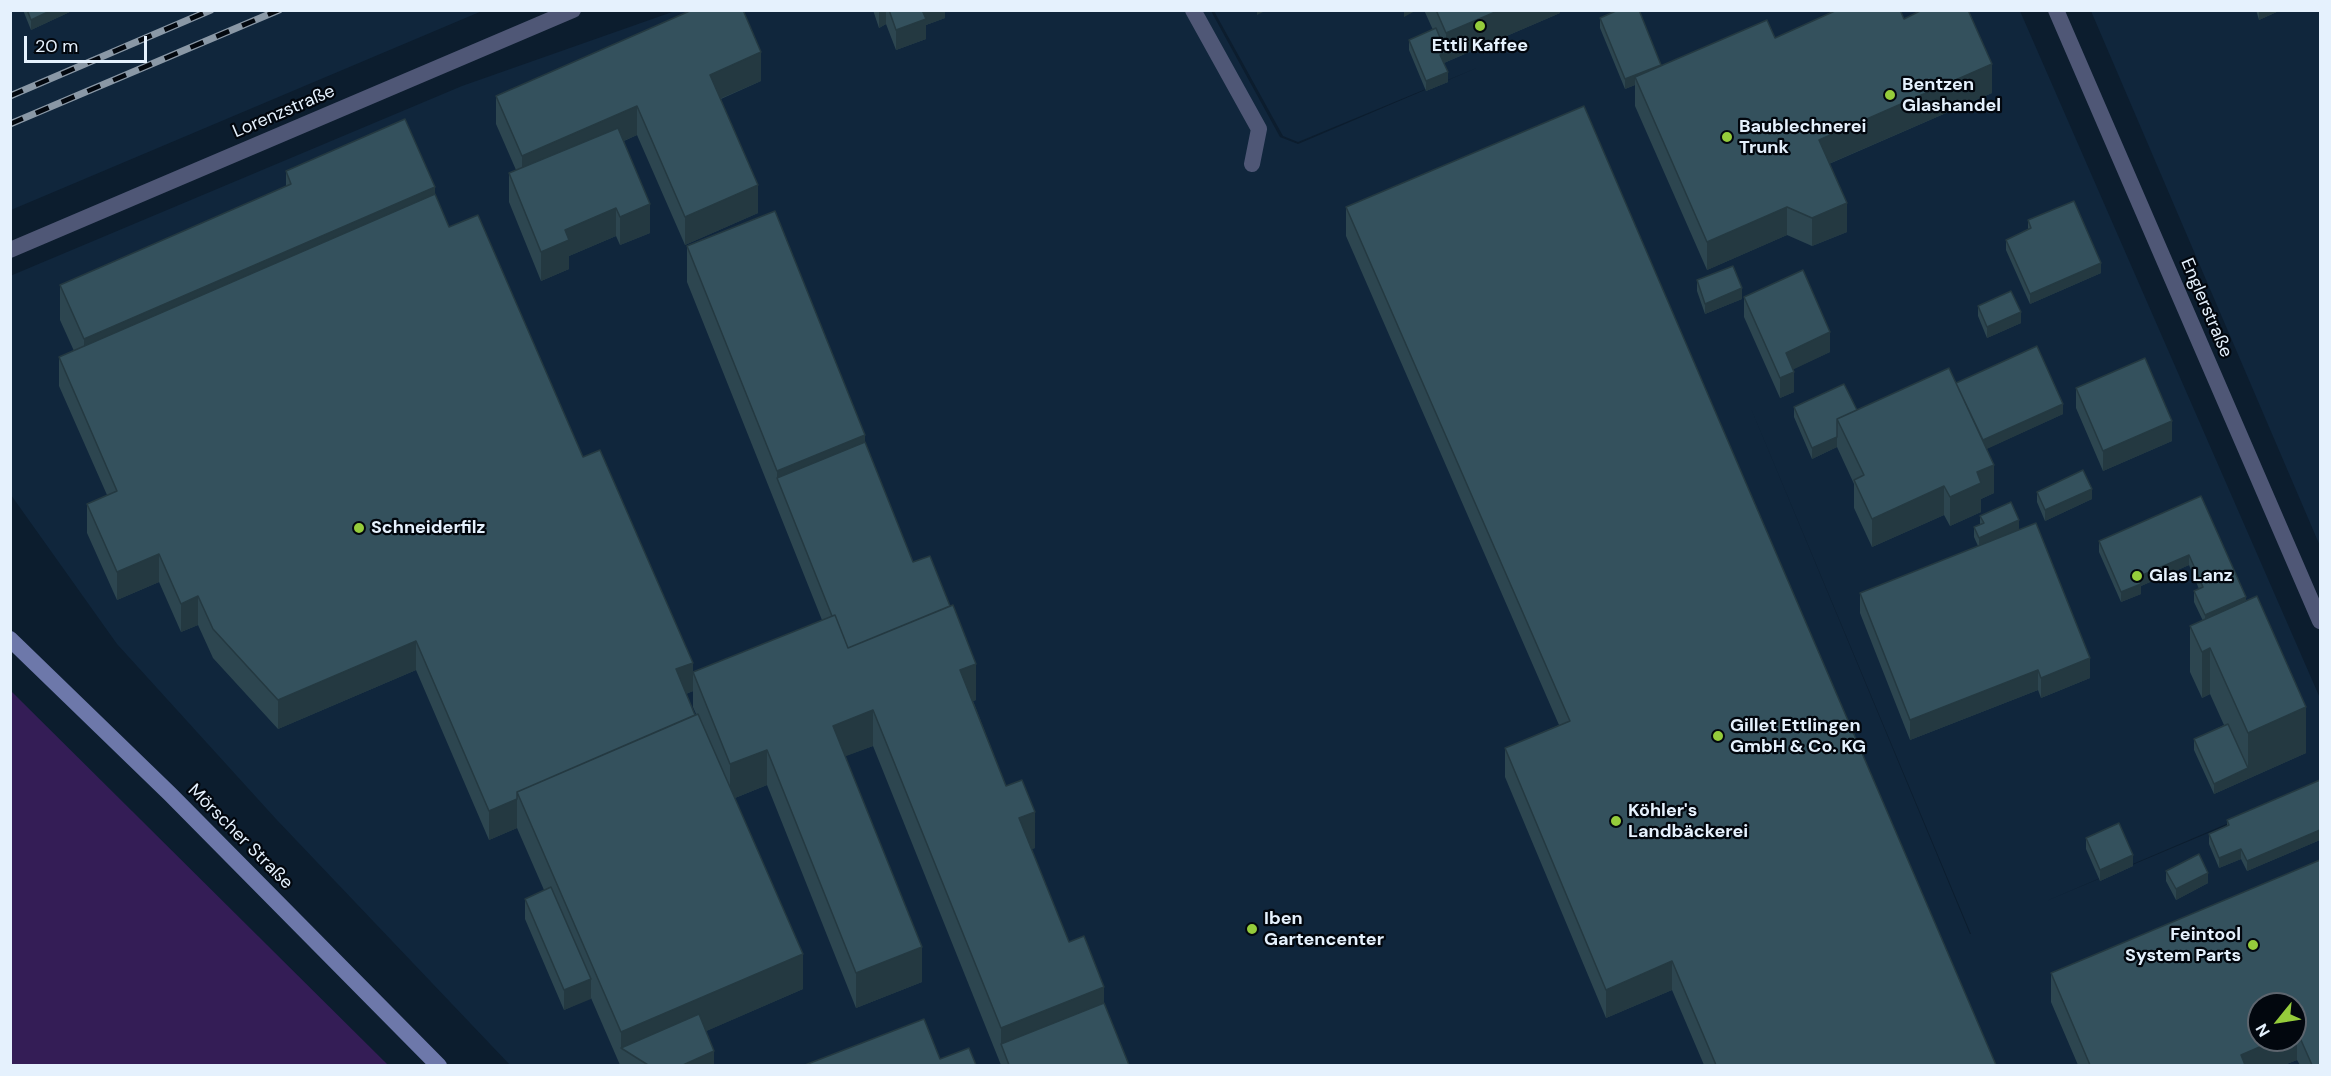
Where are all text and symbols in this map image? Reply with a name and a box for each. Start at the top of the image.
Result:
marker: Ettli Kaffee [1473,19,1487,33]
scale bar [27,24,150,62]
text: 20 m [35,34,78,58]
place label: Ettli Kaffee [1432,35,1528,57]
place label: Bentzen Glashandel [1902,74,2001,116]
street label: Lorenzstraße [230,81,338,143]
marker: Bentzen Glashandel [1883,88,1897,102]
place label: Baublechnerei Trunk [1739,116,1867,158]
marker: Baublechnerei Trunk [1720,130,1734,144]
street label: Englerstraße [2175,255,2237,361]
place label: Schneiderfilz [371,517,485,539]
marker: Schneiderfilz [352,521,366,535]
place label: Glas Lanz [2149,565,2233,587]
marker: Glas Lanz [2130,569,2144,583]
place label: Gillet Ettlingen GmbH & Co. KG [1730,715,1866,758]
marker: Gillet Ettlingen GmbH & Co. KG [1711,729,1725,743]
street label: Mörscher Straße [183,780,297,894]
place label: Köhler's Landbäckerei [1628,800,1748,842]
marker: Köhler's Landbäckerei [1609,814,1623,828]
place label: Iben Gartencenter [1264,908,1384,950]
marker: Iben Gartencenter [1245,922,1259,936]
place label: Feintool System Parts [2125,924,2241,966]
marker: Feintool System Parts [2246,938,2260,952]
north arrow [2247,992,2307,1052]
text: N [2251,1020,2275,1041]

